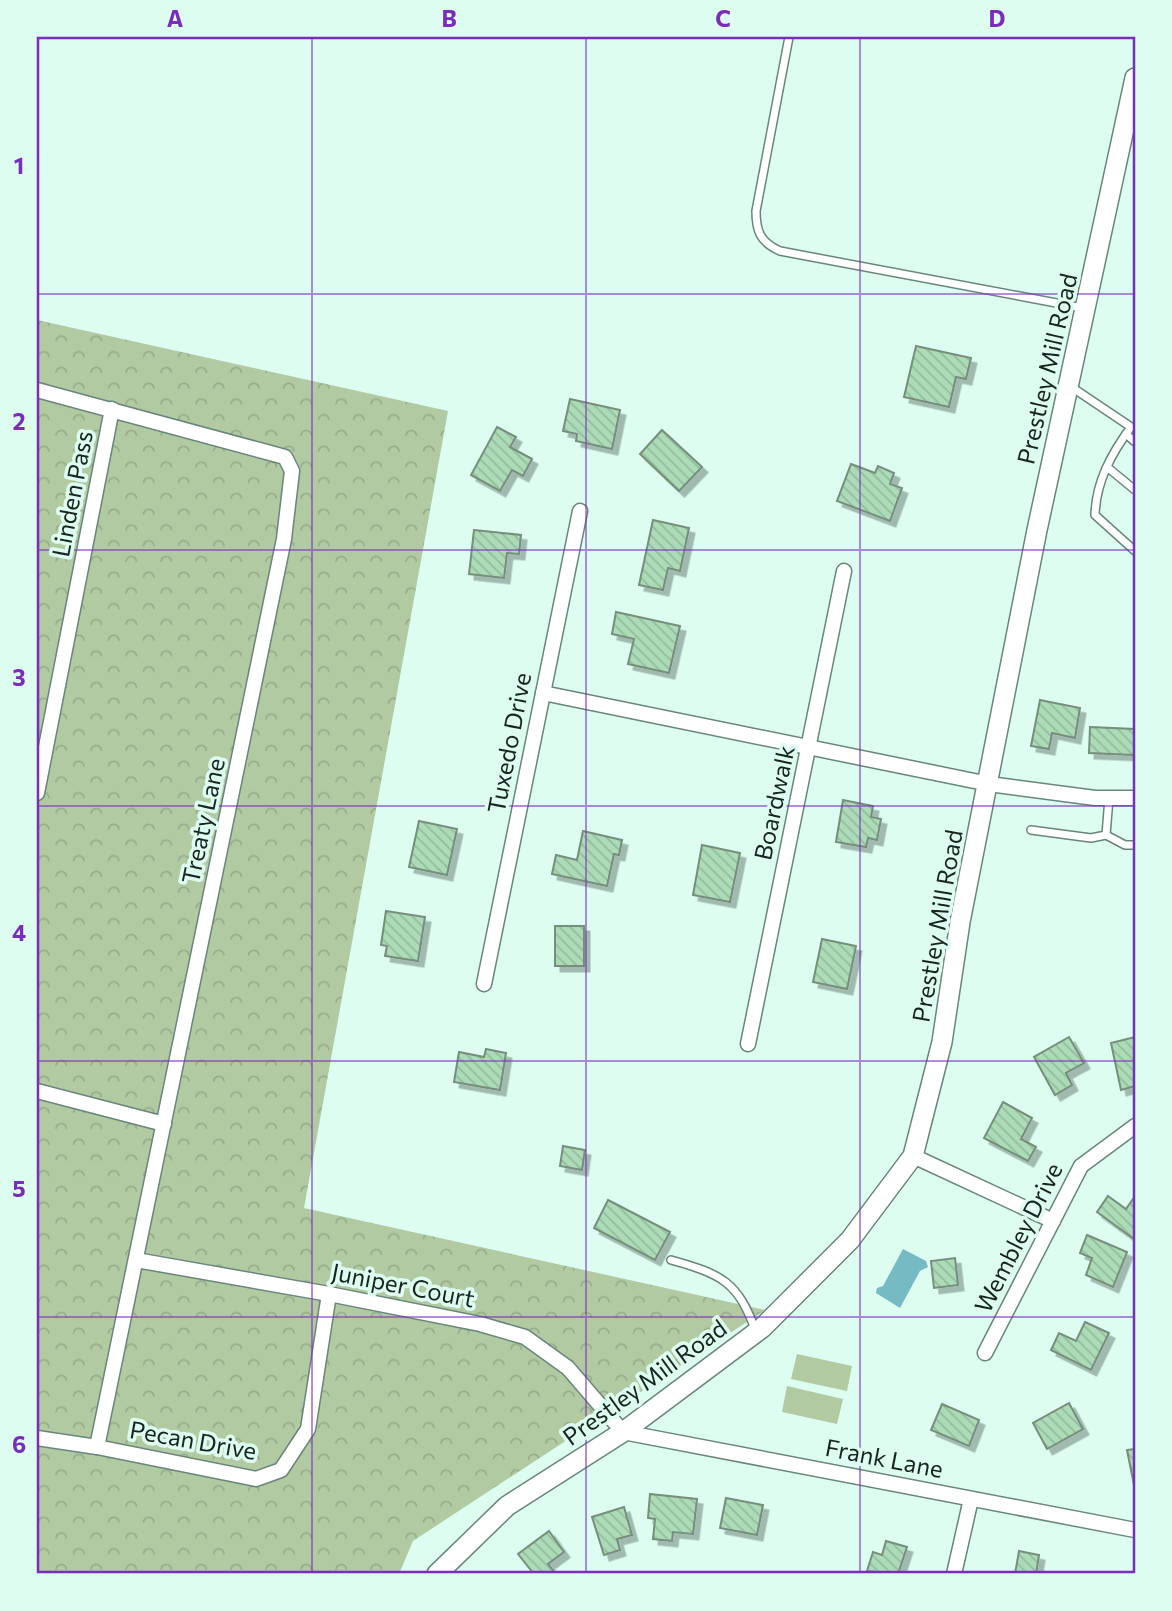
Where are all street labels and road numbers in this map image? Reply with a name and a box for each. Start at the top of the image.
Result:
street label: Prestley Mill Road [1010,270,1083,467]
street label: Linden Pass [45,428,98,559]
street label: Tuxedo Drive [481,670,536,815]
street label: Boardwalk [747,743,800,862]
street label: Treaty Lane [175,755,230,886]
street label: Prestley Mill Road [905,827,968,1024]
street label: Wembley Drive [968,1158,1068,1317]
street label: Juniper Court [329,1256,477,1313]
street label: Prestley Mill Road [557,1313,732,1451]
street label: Pecan Drive [128,1414,259,1465]
street label: Frank Lane [823,1432,946,1483]

